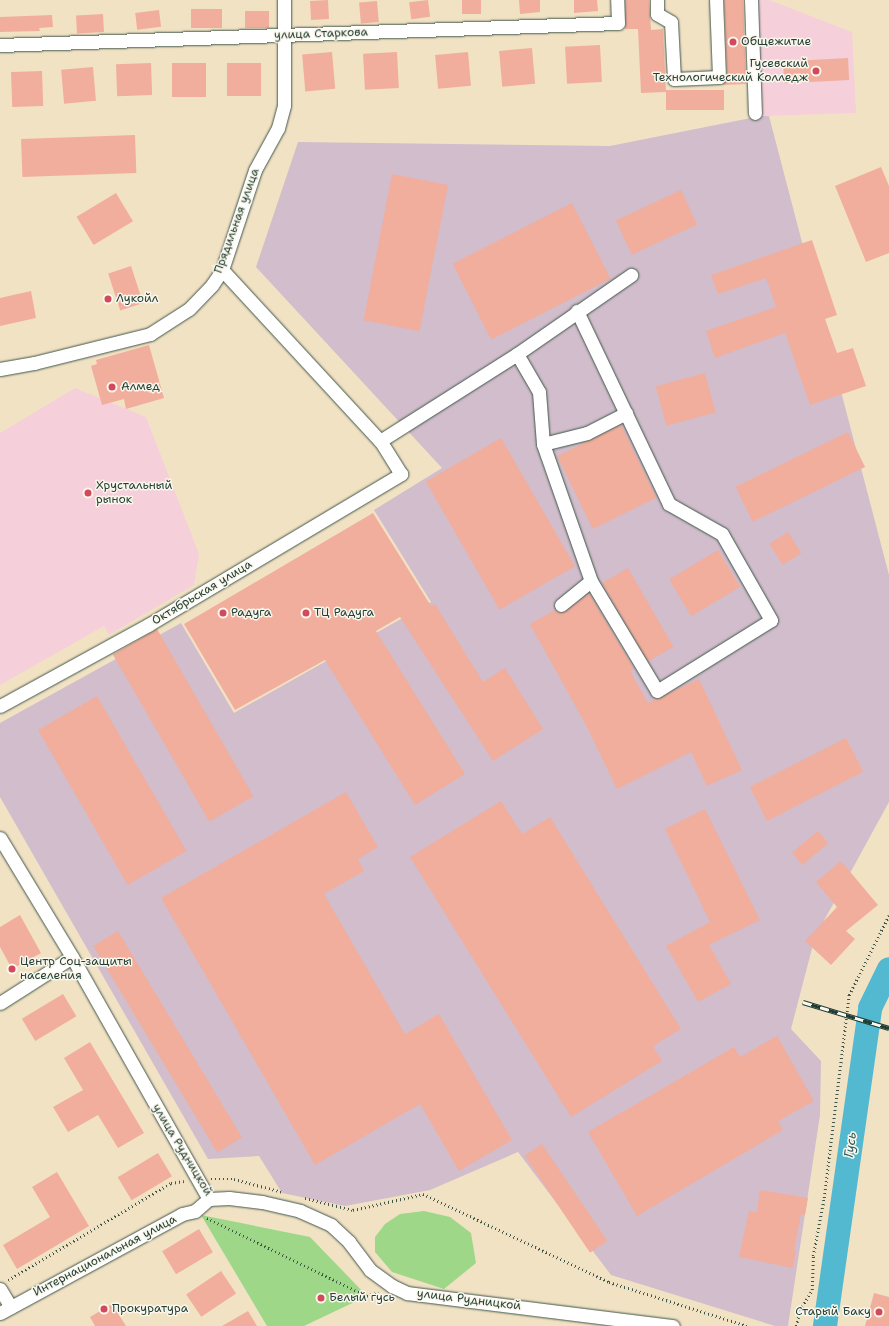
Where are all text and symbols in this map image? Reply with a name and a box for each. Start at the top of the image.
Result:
street label: улица Старкова [274,25,368,43]
place label: Общежитие [741,35,811,49]
marker: Общежитие [728,37,738,47]
place label: Гусевский Технологический Колледж [653,57,808,85]
marker: Гусевский Технологический Колледж [811,66,821,76]
street label: Прядильная улица [211,167,263,275]
place label: Лукойл [116,292,159,306]
marker: Лукойл [103,294,113,304]
place label: Алмед [121,380,160,394]
marker: Алмед [106,381,118,393]
place label: Хрустальный рынок [96,479,172,507]
marker: Хрустальный рынок [83,488,93,498]
street label: Октябрьская улица [149,557,255,629]
place label: Радуга [231,606,271,620]
place label: ТЦ Радуга [314,606,374,620]
marker: Радуга [218,608,228,618]
marker: ТЦ Радуга [301,608,311,618]
place label: Центр Соц-защиты населения [20,955,132,983]
marker: Центр Соц-защиты населения [7,964,17,974]
street label: улица Рудницкой [149,1101,215,1199]
water label: Гусь [841,1131,861,1159]
street label: Интернациональная улица [31,1212,179,1300]
street label: улица Рудницкой [416,1286,522,1314]
place label: Белый гусь [329,1291,395,1305]
marker: Белый гусь [316,1293,326,1303]
place label: Прокуратура [112,1302,188,1316]
marker: Прокуратура [99,1304,109,1314]
place label: Старый Баку [795,1305,871,1319]
marker: Старый Баку [874,1307,884,1317]

